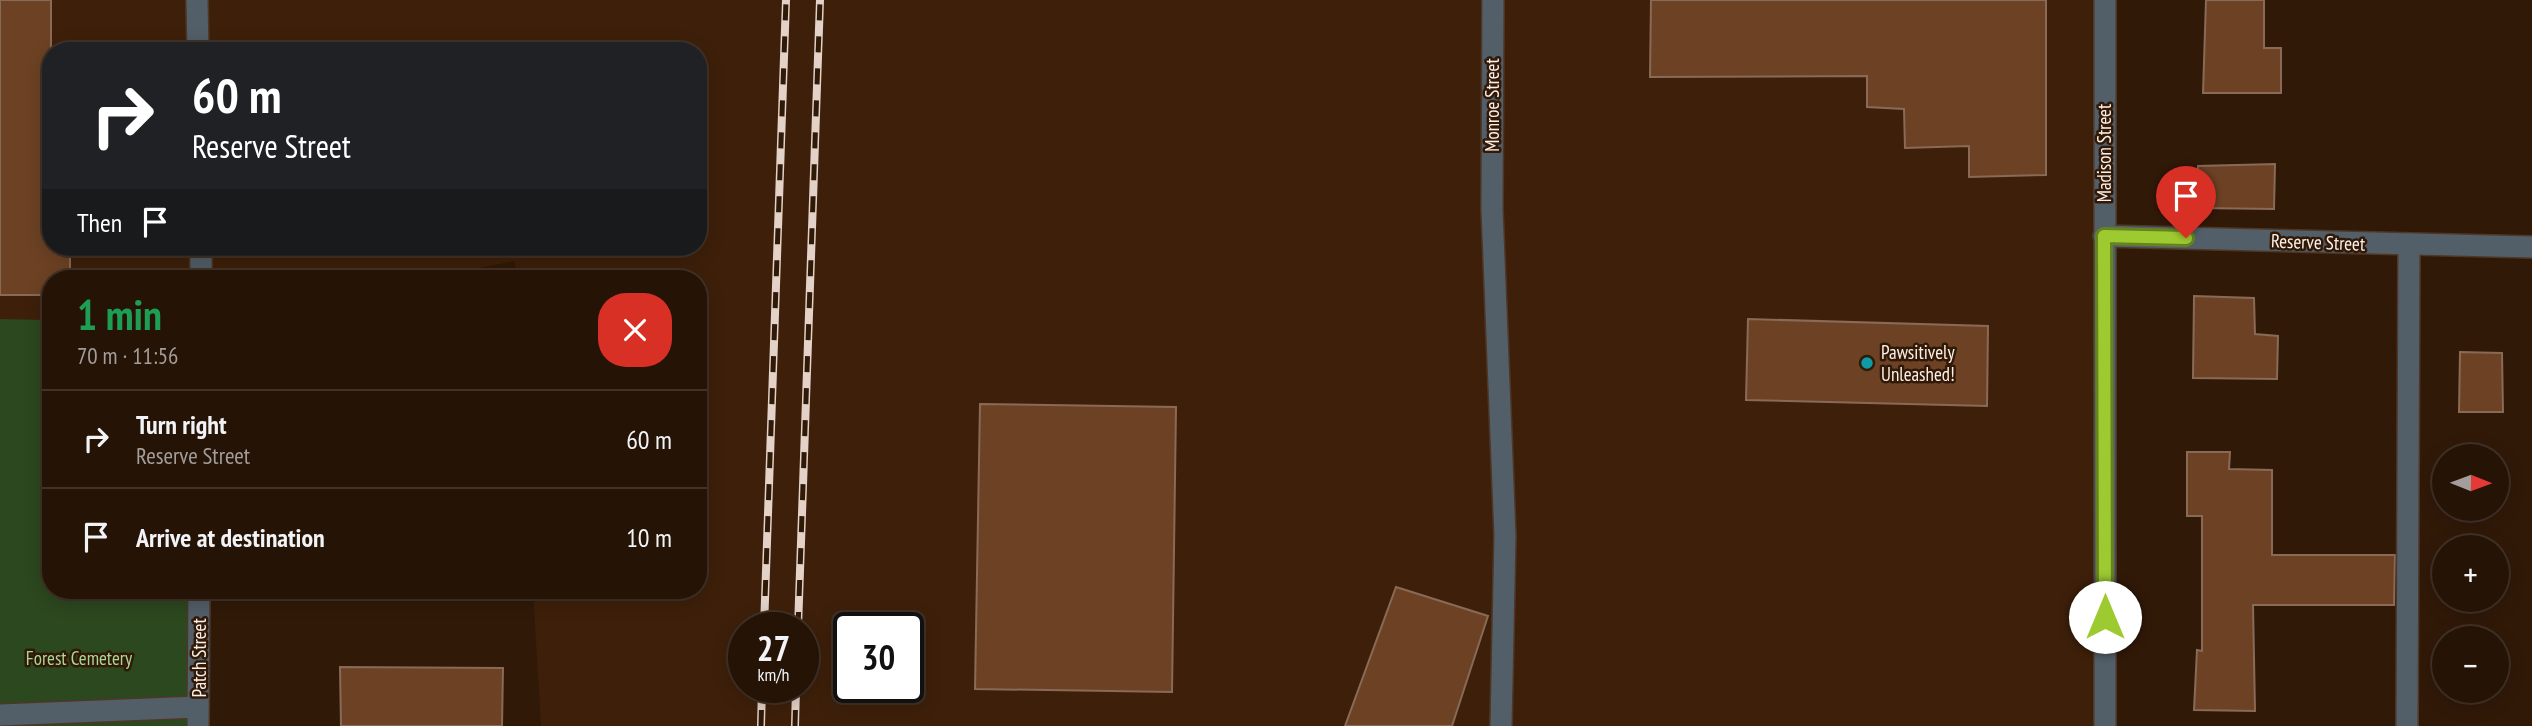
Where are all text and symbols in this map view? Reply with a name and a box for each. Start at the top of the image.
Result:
street label: Monroe Street [1480,58,1504,152]
text: 60 m [192,63,281,127]
icon: right [77,70,168,161]
street label: Madison Street [2092,103,2116,202]
text: Reserve Street [192,125,351,167]
pin [2156,166,2216,238]
icon: arrive [2167,177,2205,215]
icon: arrive [136,203,174,241]
text: Then [77,206,122,239]
street label: Reserve Street [2270,228,2366,256]
text: 1 min [77,287,162,342]
button: close [598,293,672,367]
place label: Pawsitively Unleashed! [1881,340,1955,386]
text: 70 m · 11:56 [77,341,178,370]
marker: Pawsitively Unleashed! [1859,355,1875,371]
text: Turn right [136,408,227,441]
icon: right [77,420,115,458]
text: 60 m [626,423,672,456]
text: Reserve Street [136,441,250,470]
north arrow [2432,444,2510,522]
map controls [2432,444,2509,703]
icon: arrive [77,518,115,556]
text: Arrive at destination [136,521,325,554]
text: 10 m [626,521,672,554]
button: + [2432,535,2509,612]
position arrow [2068,580,2142,654]
speed limit sign: 30 [833,612,924,703]
street label: Patch Street [187,618,211,698]
text: 27 [757,625,790,671]
button: − [2432,626,2509,703]
park label: Forest Cemetery [26,646,133,670]
text: km/h [758,663,789,686]

